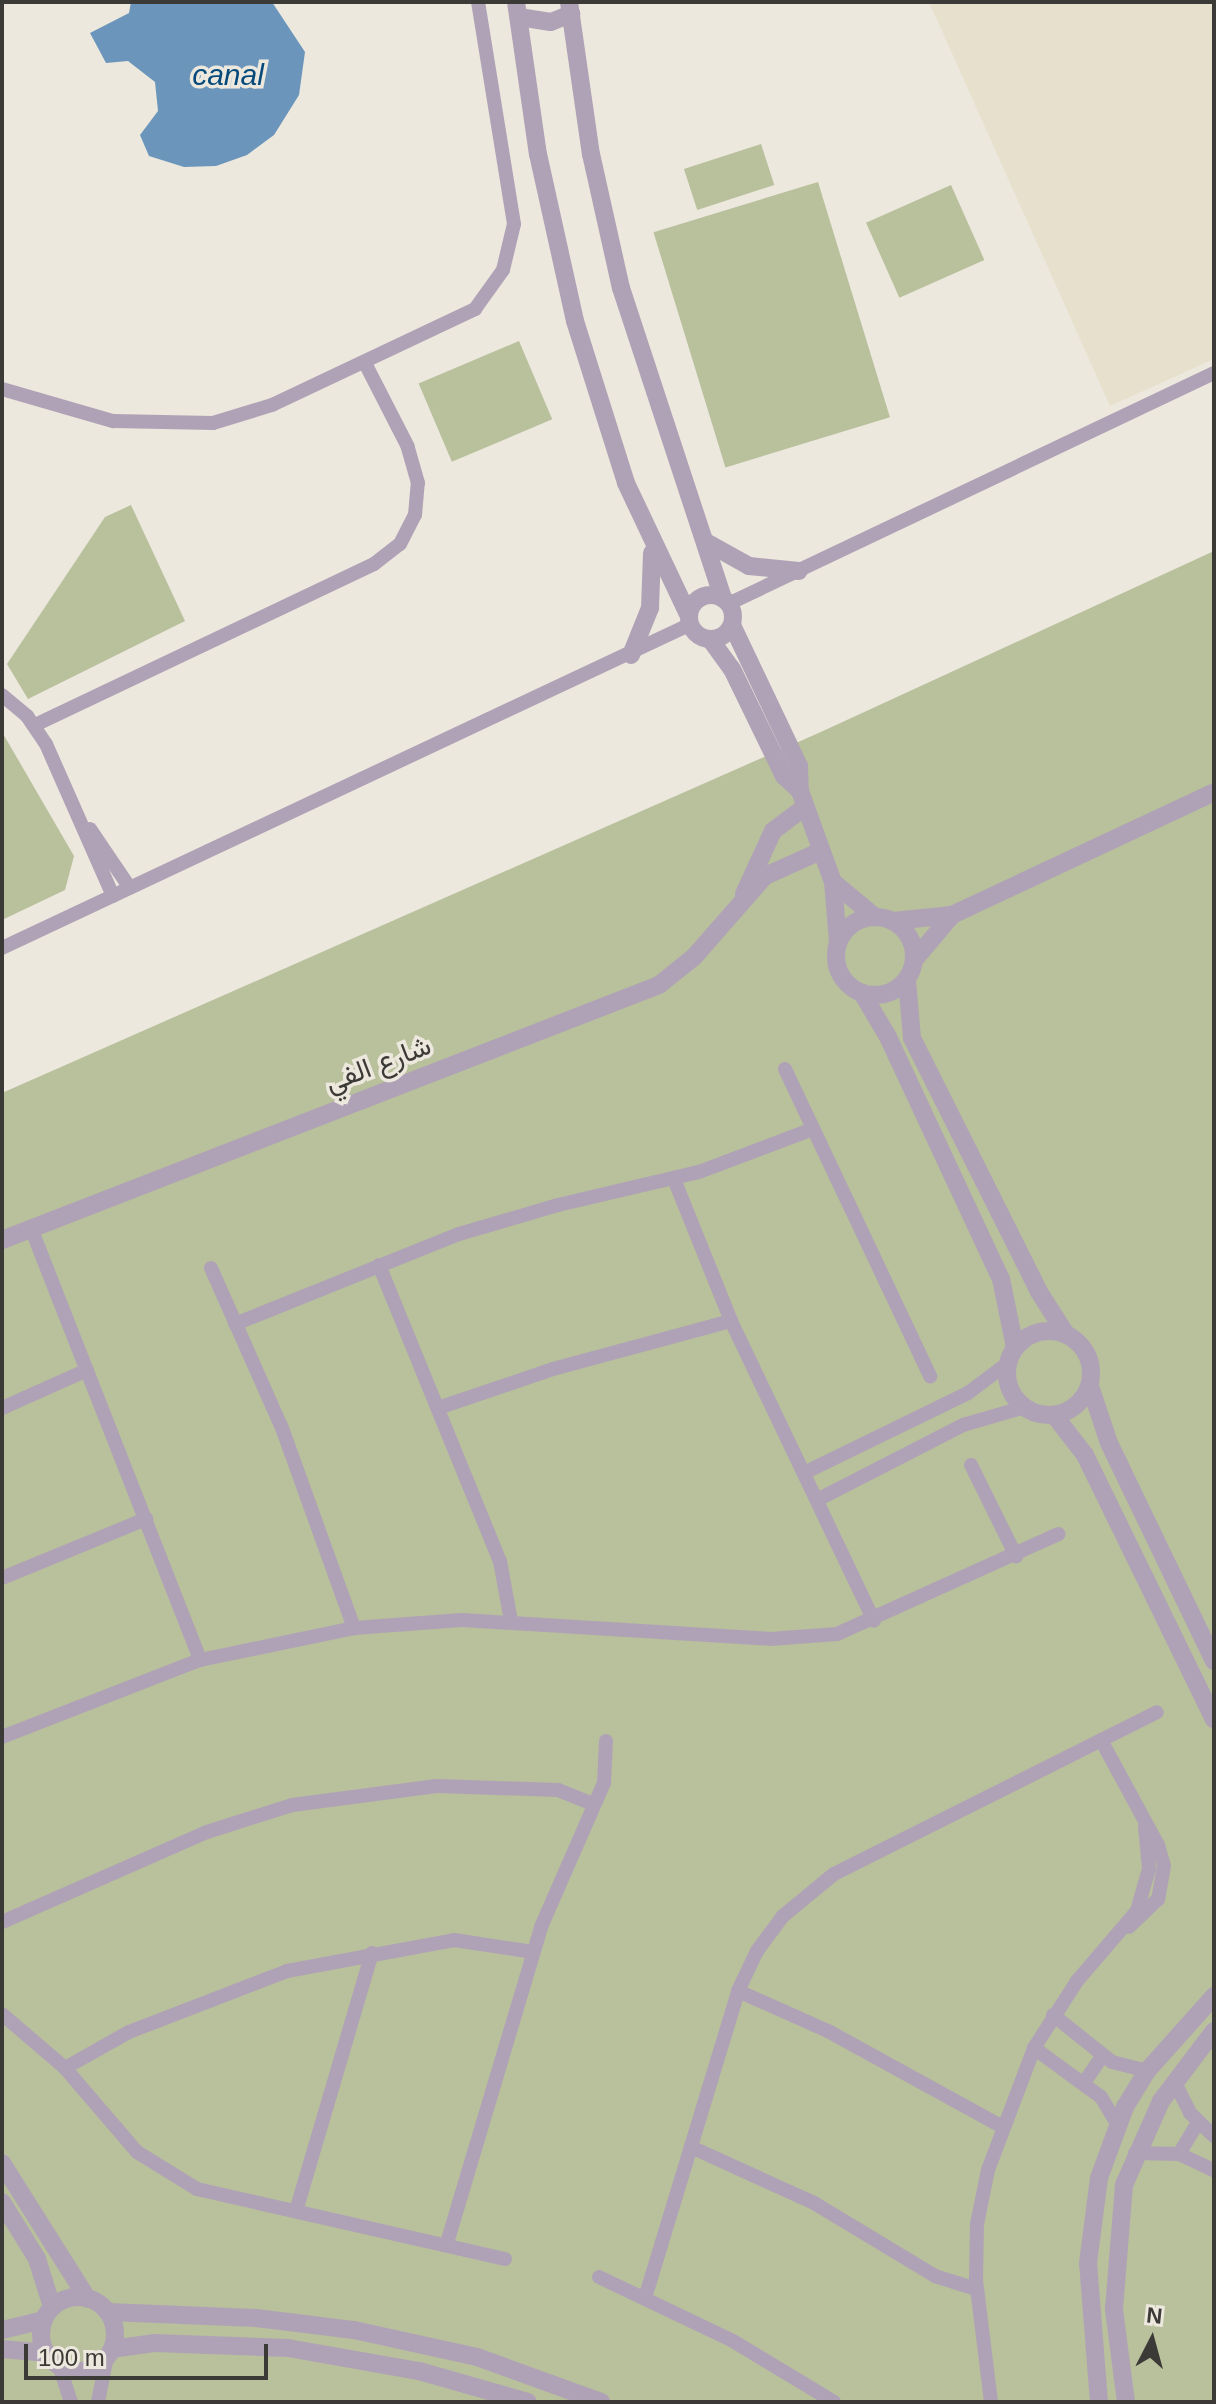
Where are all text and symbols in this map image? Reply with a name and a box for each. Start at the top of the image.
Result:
water label: canal [192,57,264,93]
street label: شارع الفي [320,1028,436,1100]
north arrow [1112,2300,1192,2380]
text: N [1145,2302,1164,2329]
scale bar [28,2328,272,2378]
text: 100 m [38,2344,105,2371]

